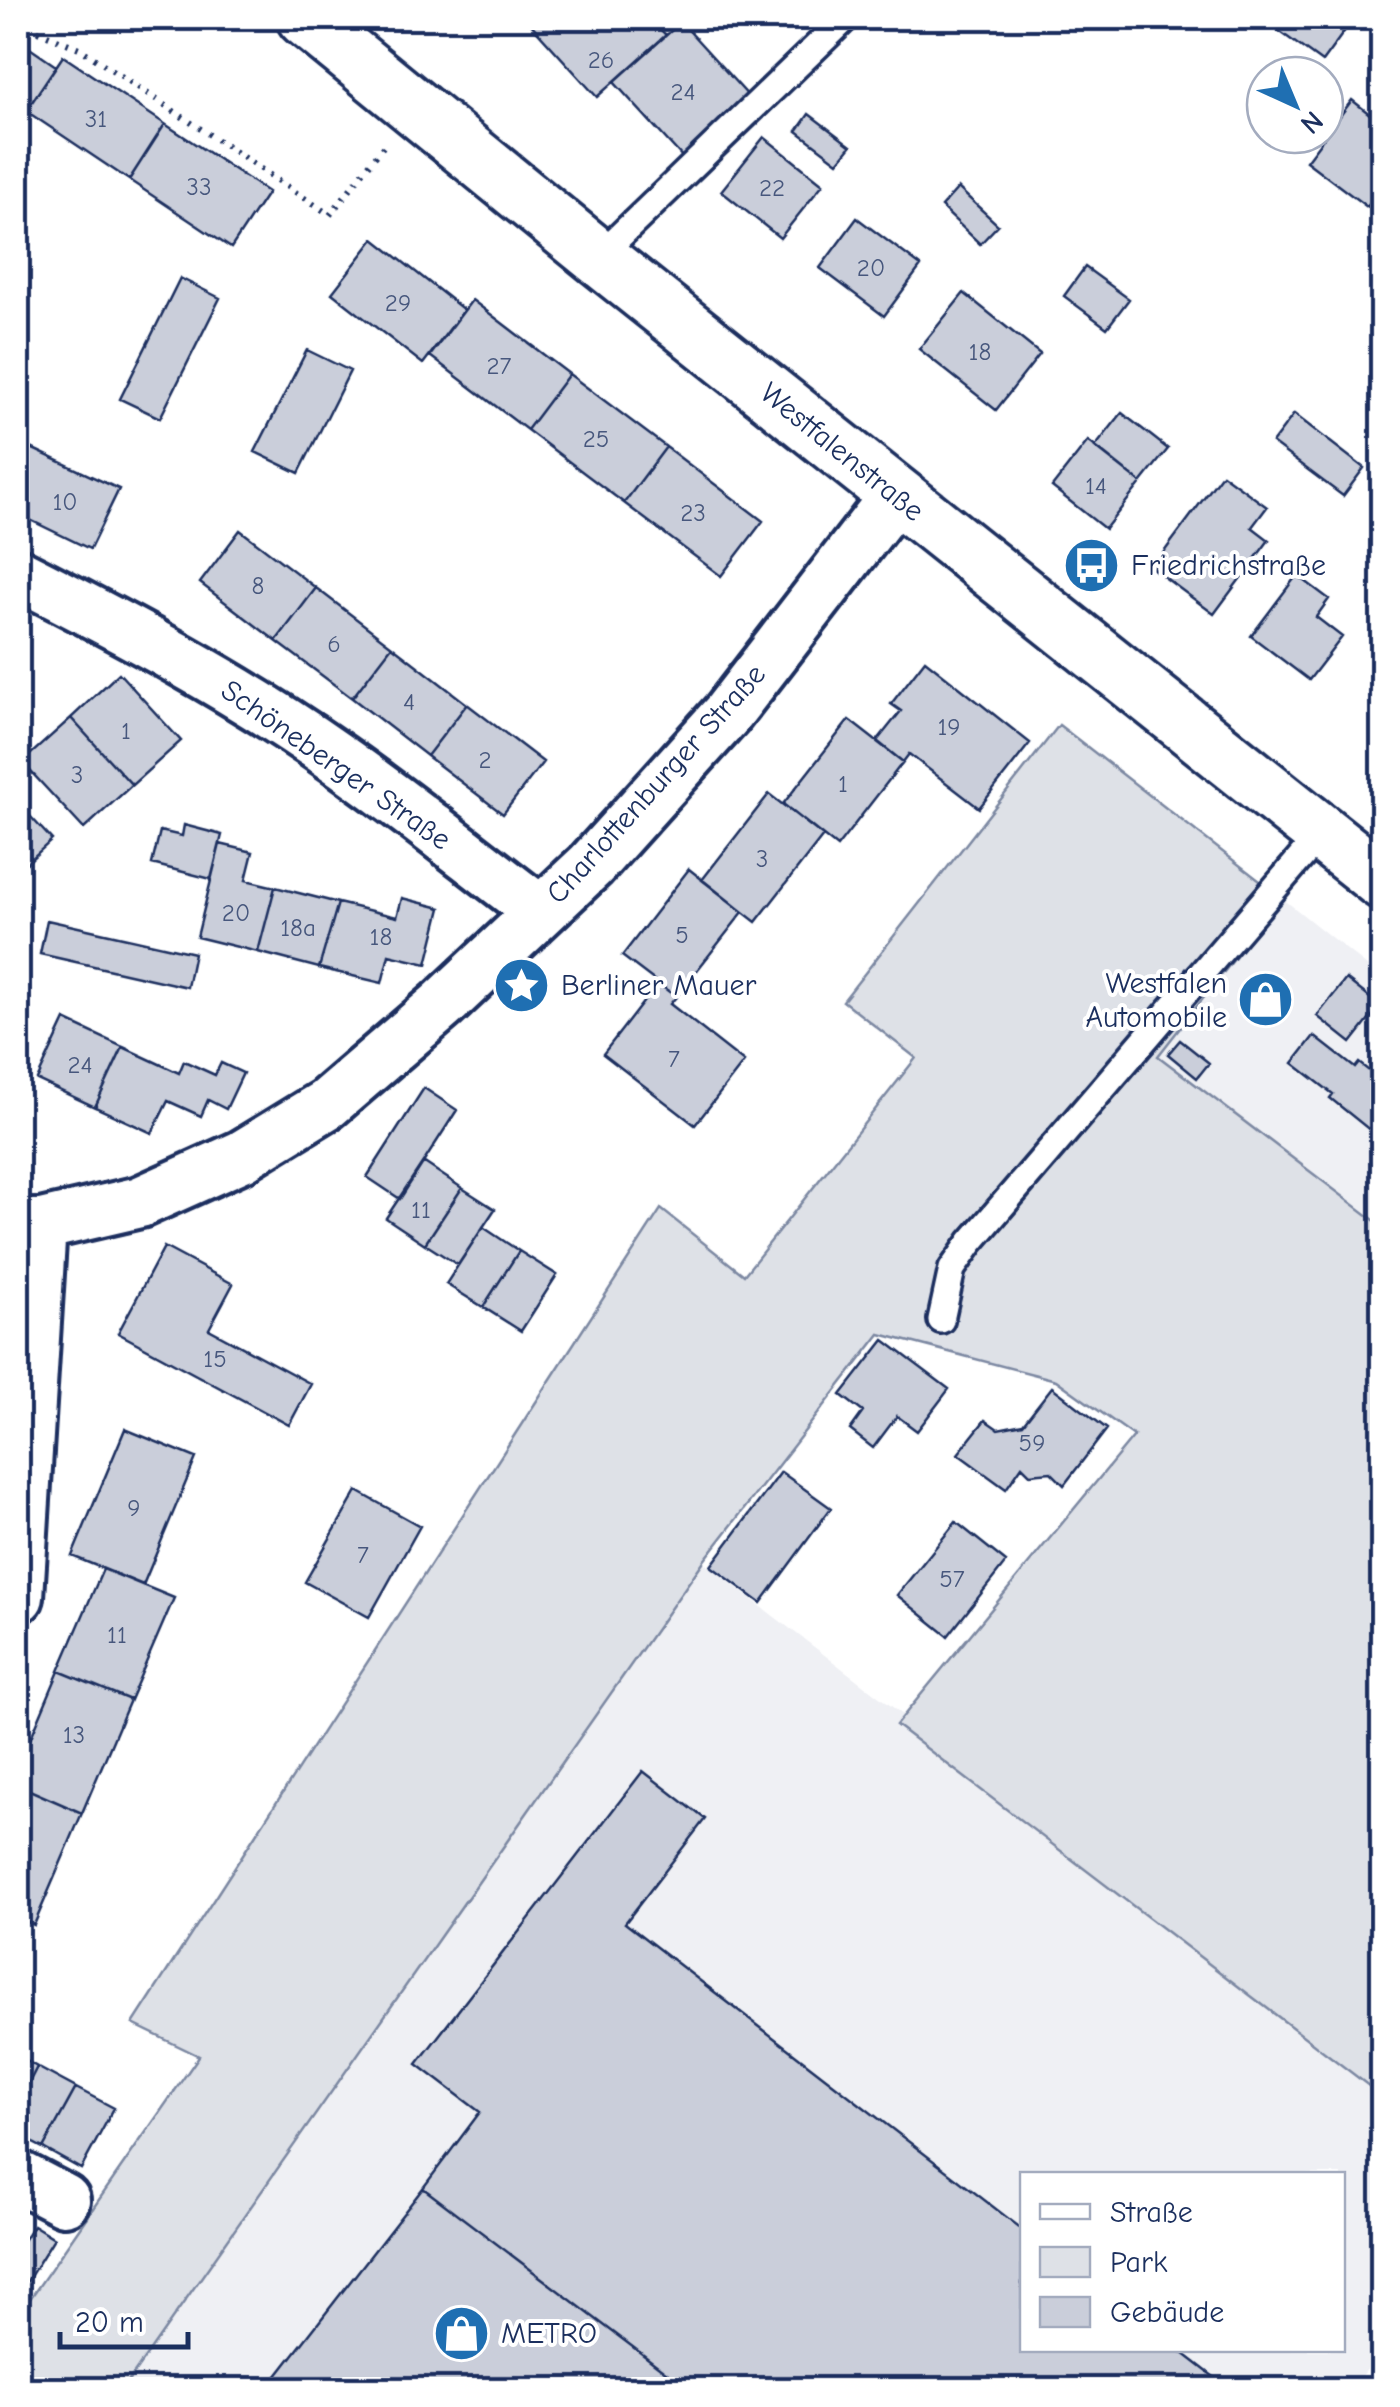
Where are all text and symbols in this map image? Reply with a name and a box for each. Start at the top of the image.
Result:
house number: 26 [588,45,614,74]
north arrow [1245,55,1345,155]
house number: 24 [670,77,696,106]
house number: 31 [85,104,107,133]
text: N [1294,104,1329,140]
house number: 33 [186,172,212,201]
house number: 22 [759,173,785,202]
house number: 20 [857,253,885,282]
house number: 29 [385,288,411,317]
house number: 18 [969,337,991,366]
house number: 27 [487,351,512,380]
street label: Westfalenstraße [753,375,931,529]
house number: 25 [583,424,609,453]
house number: 14 [1085,471,1107,500]
house number: 10 [52,487,78,516]
house number: 23 [680,498,706,527]
bus stop icon: Friedrichstraße [1062,535,1122,595]
place label: Friedrichstraße [1131,548,1326,583]
house number: 8 [252,571,264,600]
house number: 6 [327,629,341,658]
street label: Charlottenburger Straße [539,657,773,911]
street label: Schöneberger Straße [214,673,458,857]
house number: 4 [403,687,415,716]
house number: 19 [937,712,961,741]
house number: 1 [121,716,131,745]
house number: 2 [478,745,492,774]
house number: 3 [71,760,83,789]
house number: 1 [838,769,848,798]
house number: 3 [756,844,768,873]
house number: 20 [222,898,250,927]
house number: 18a [280,913,316,942]
house number: 5 [675,920,689,949]
house number: 18 [370,922,392,951]
place icon: Berliner Mauer [492,955,552,1015]
place label: Westfalen Automobile [1086,966,1227,1035]
place label: Berliner Mauer [561,968,756,1003]
shop icon: Westfalen Automobile [1236,970,1296,1030]
house number: 7 [668,1044,680,1073]
house number: 24 [67,1050,93,1079]
house number: 11 [411,1195,431,1224]
house number: 15 [203,1344,227,1373]
house number: 59 [1019,1428,1045,1457]
house number: 9 [127,1493,141,1522]
house number: 7 [357,1540,369,1569]
house number: 57 [939,1564,965,1593]
house number: 11 [107,1620,127,1649]
house number: 13 [63,1720,85,1749]
legend [1020,2172,1345,2352]
text: Straße [1110,2195,1193,2230]
text: Park [1110,2245,1168,2280]
scale bar [60,2287,188,2349]
text: Gebäude [1110,2295,1224,2330]
shop icon: METRO [432,2303,492,2363]
text: 20 m [75,2305,144,2340]
place label: METRO [501,2316,597,2351]

